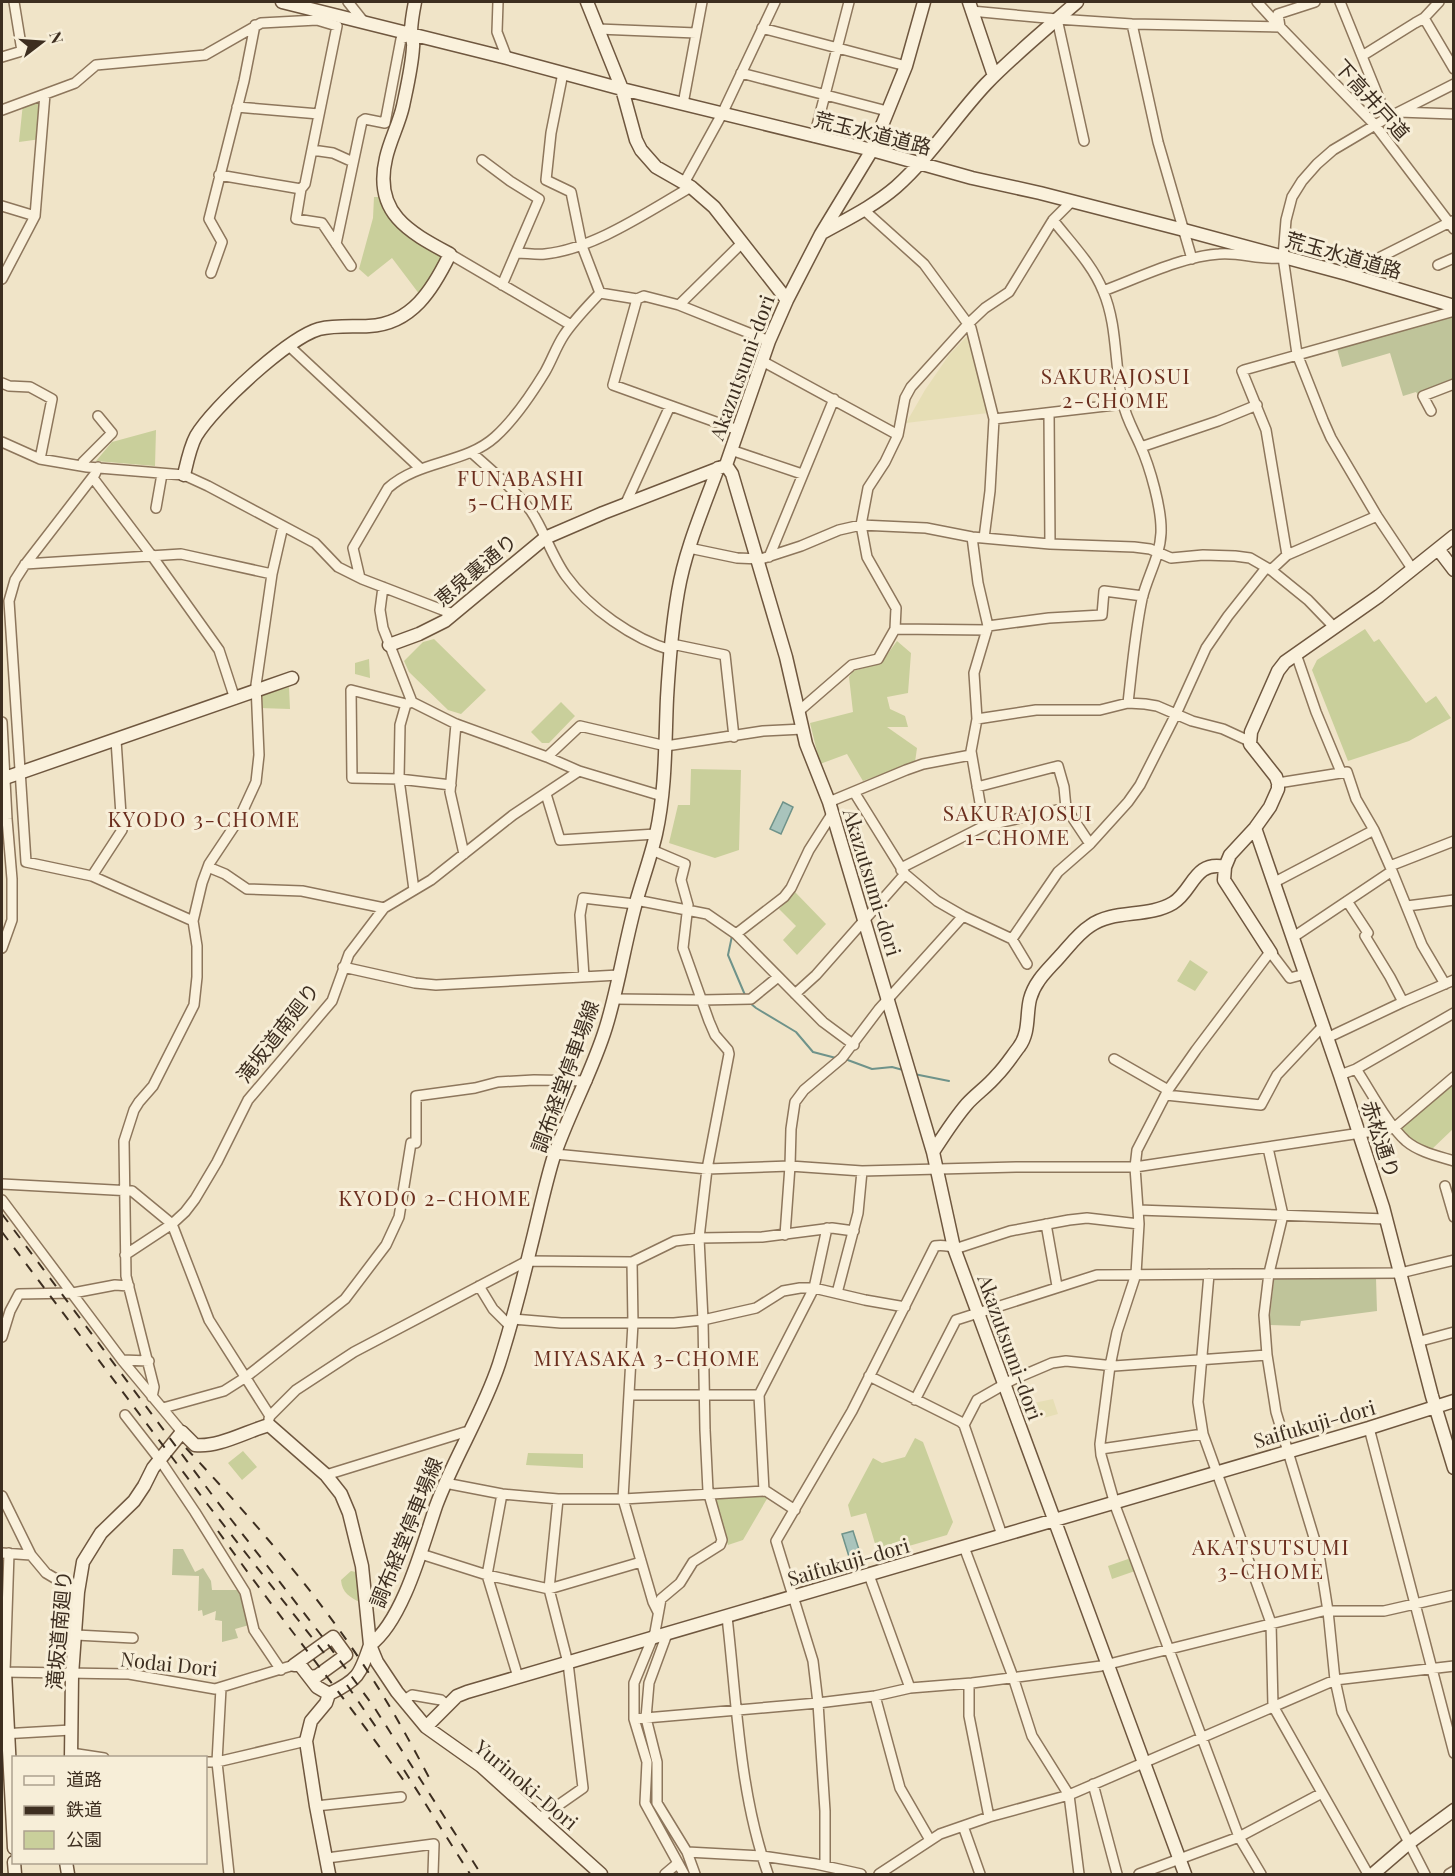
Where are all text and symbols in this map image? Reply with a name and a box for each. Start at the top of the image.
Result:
north arrow [12,12,72,72]
text: N [45,29,69,46]
street label: 下高井戸道 [1330,53,1416,145]
street label: 荒玉水道道路 [812,104,934,160]
street label: 荒玉水道道路 [1283,224,1405,284]
street label: Akazutsumi-dori [702,290,780,444]
district label: SAKURAJOSUI 2-CHOME [1041,361,1191,413]
district label: FUNABASHI 5-CHOME [457,463,585,515]
street label: 恵泉裏通り [428,527,522,611]
district label: SAKURAJOSUI 1-CHOME [943,798,1093,850]
district label: KYODO 3-CHOME [107,804,301,832]
street label: Akazutsumi-dori [837,804,908,959]
street label: 滝坂道南廻り [229,976,325,1088]
street label: 調布経堂停車場線 [524,996,604,1156]
street label: 赤松通り [1357,1097,1407,1181]
district label: KYODO 2-CHOME [338,1183,532,1211]
street label: Akazutsumi-dori [972,1270,1050,1424]
district label: MIYASAKA 3-CHOME [534,1343,760,1371]
street label: Saifukuji-dori [1250,1393,1378,1453]
street label: 調布経堂停車場線 [363,1453,447,1611]
street label: Saifukuji-dori [784,1531,912,1591]
district label: AKATSUTSUMI 3-CHOME [1191,1532,1350,1584]
street label: 滝坂道南廻り [39,1569,77,1691]
street label: Nodai Dori [119,1644,219,1682]
street label: Yurinoki-Dori [469,1732,584,1835]
legend [12,1756,207,1864]
text: 道路 [66,1767,102,1791]
text: 鉄道 [66,1797,102,1821]
text: 公園 [66,1827,102,1851]

